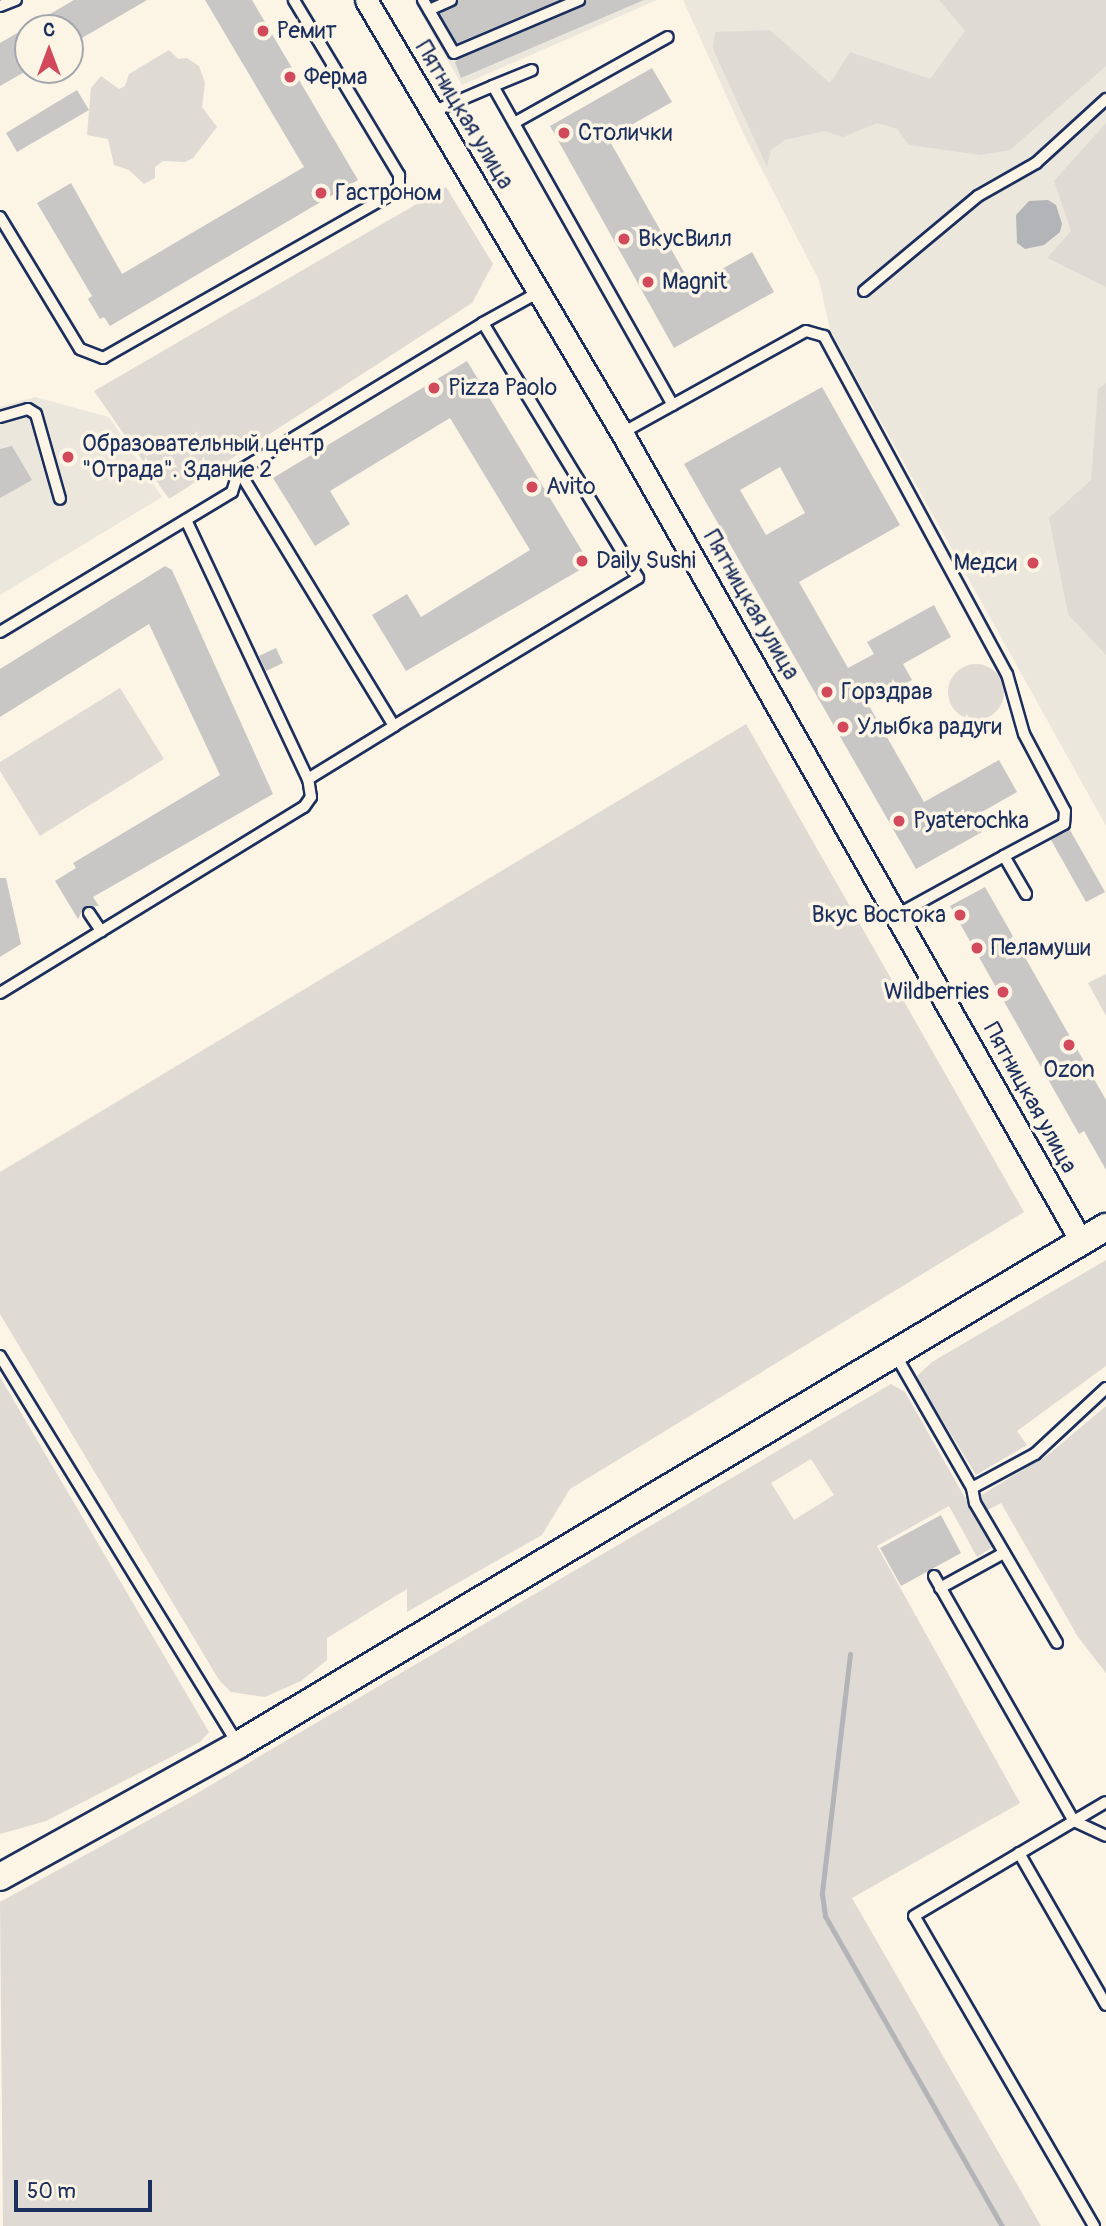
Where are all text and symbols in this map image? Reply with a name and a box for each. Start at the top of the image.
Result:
north arrow [14,14,84,84]
place label: Ремит [277,17,337,45]
text: С [43,18,55,42]
marker: Ремит [255,23,271,39]
street label: Пятницкая улица [409,36,519,194]
place label: Ферма [304,63,367,91]
marker: Ферма [282,69,298,85]
place label: Столички [578,119,672,147]
marker: Столички [556,125,572,141]
place label: Гастроном [335,179,442,207]
marker: Гастроном [313,185,329,201]
place label: ВкусВилл [638,225,732,253]
marker: ВкусВилл [616,231,632,247]
place label: Magnit [662,268,727,296]
marker: Magnit [640,274,656,290]
place label: Pizza Paolo [448,374,557,402]
marker: Pizza Paolo [426,380,442,396]
place label: Образовательный центр "Отрада". Здание 2 [82,430,324,484]
marker: Образовательный центр "Отрада". Здание 2 [60,449,76,465]
place label: Avito [546,473,596,501]
marker: Avito [524,479,540,495]
street label: Пятницкая улица [697,525,805,685]
place label: Daily Sushi [596,547,696,575]
place label: Медси [953,549,1017,577]
marker: Daily Sushi [574,553,590,569]
marker: Медси [1023,553,1043,573]
place label: Горздрав [841,678,933,706]
marker: Горздрав [819,684,835,700]
place label: Улыбка радуги [857,713,1002,741]
marker: Улыбка радуги [835,719,851,735]
place label: Pyaterochka [913,807,1029,835]
marker: Pyaterochka [891,813,907,829]
place label: Вкус Востока [812,901,946,929]
marker: Вкус Востока [952,907,968,923]
place label: Пеламуши [991,934,1090,962]
marker: Пеламуши [969,940,985,956]
place label: Wildberries [884,978,989,1006]
marker: Wildberries [995,984,1011,1000]
street label: Пятницкая улица [977,1018,1083,1178]
marker: Ozon [1061,1037,1077,1053]
place label: Ozon [1043,1056,1095,1084]
scale bar [18,2166,156,2210]
text: 50 m [27,2178,76,2205]

